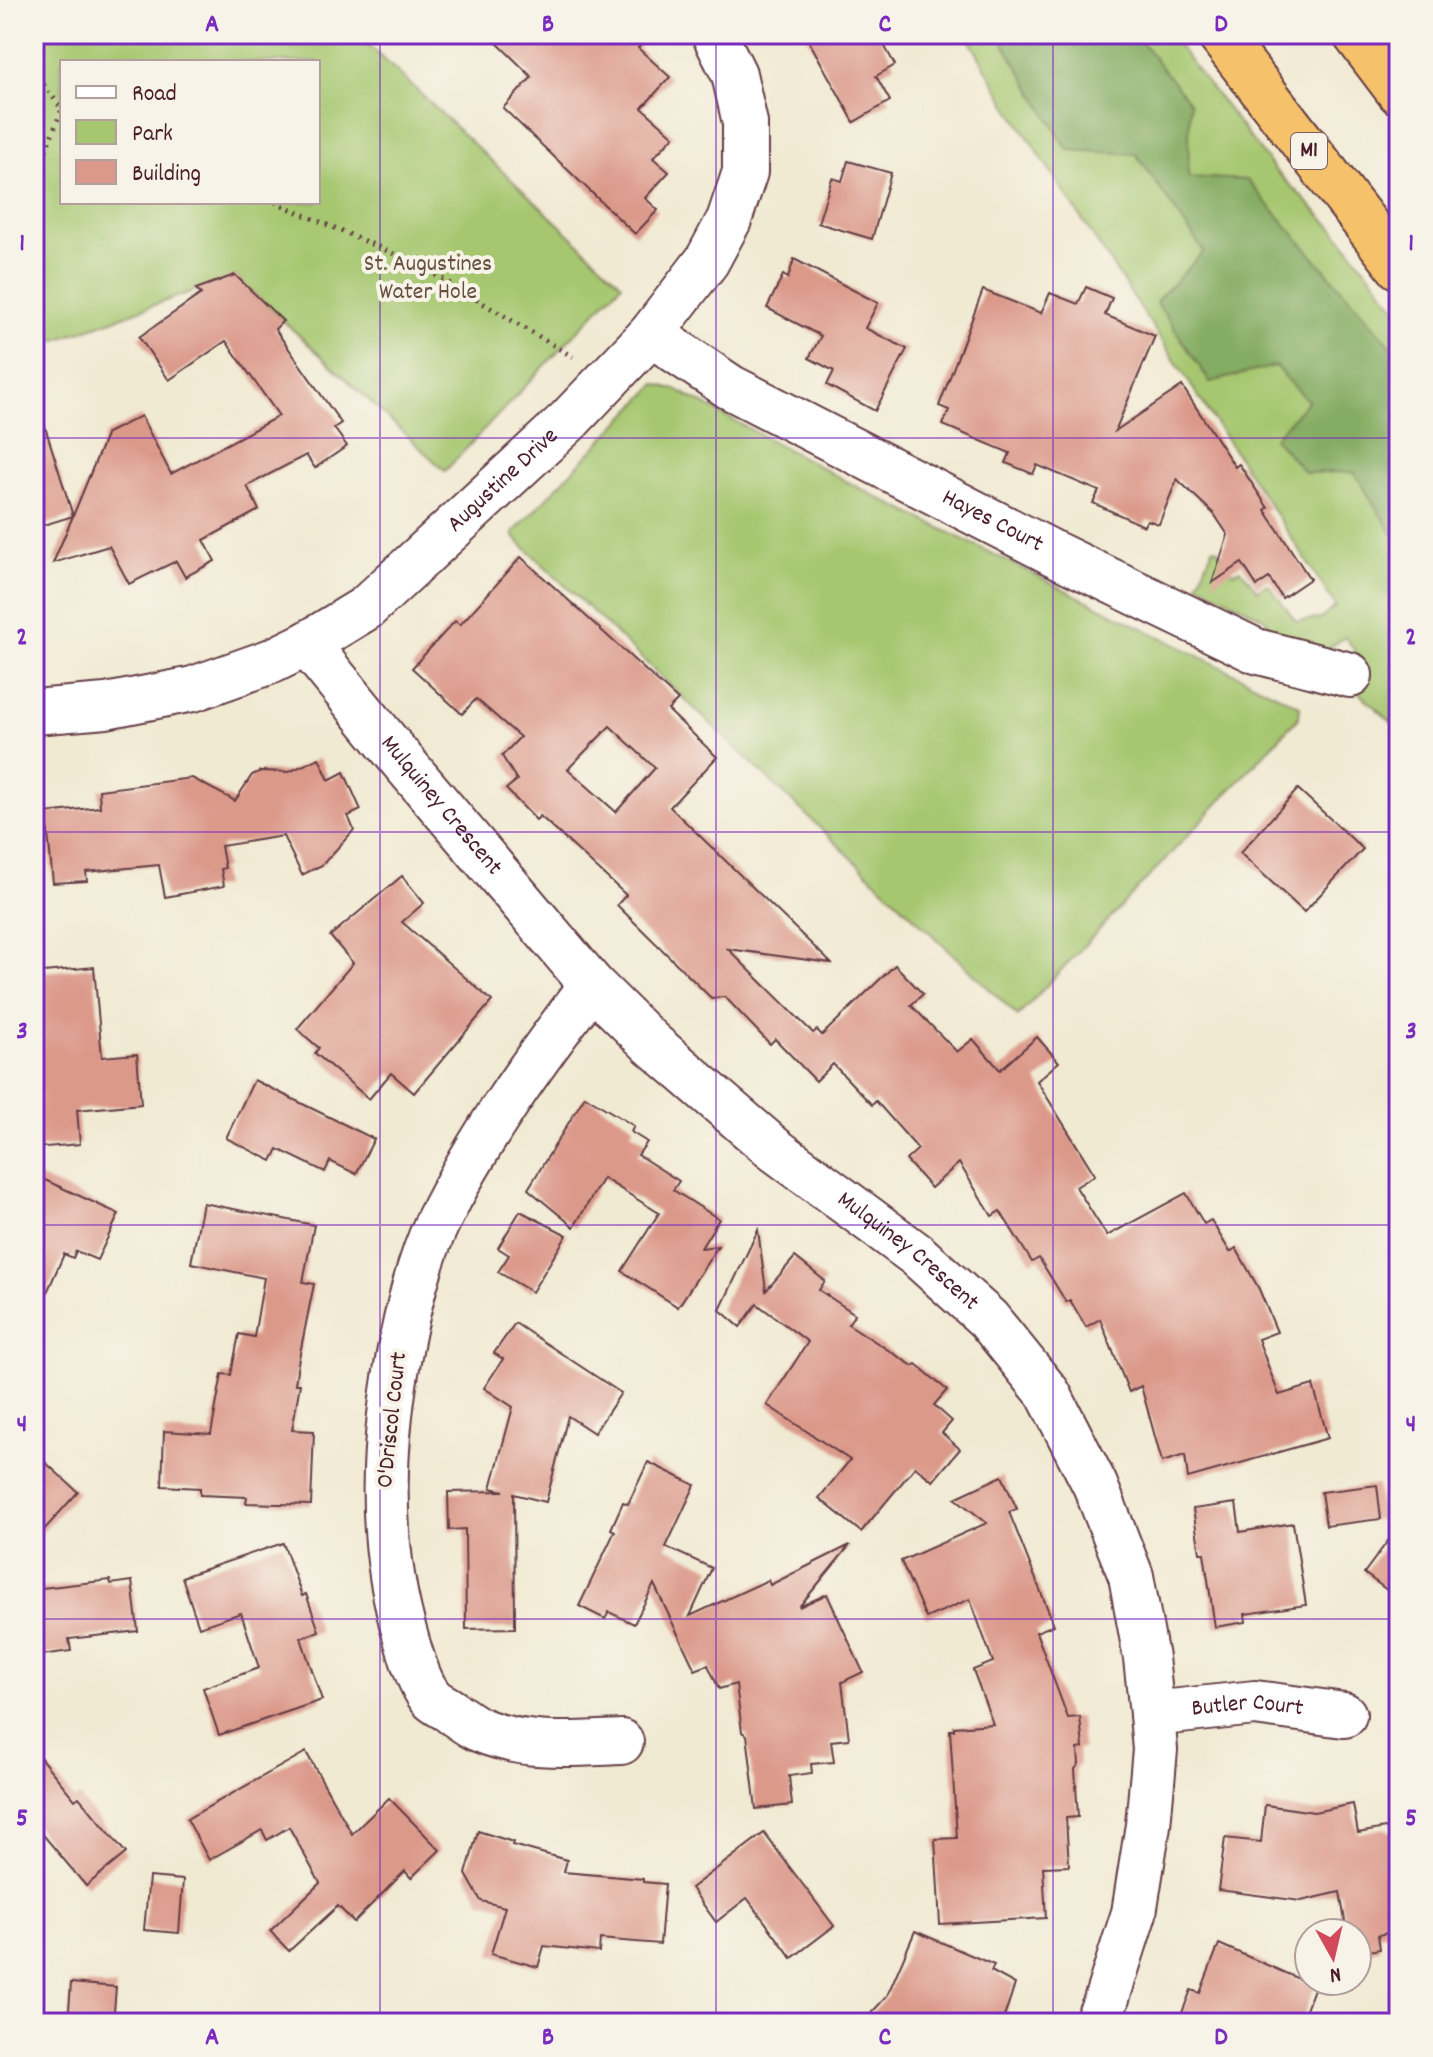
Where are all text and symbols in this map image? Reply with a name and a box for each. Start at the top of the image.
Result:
text: A [205,7,219,44]
text: B [542,7,554,44]
text: C [879,7,892,44]
text: D [1214,7,1228,44]
legend [60,60,320,204]
text: Road [132,78,177,112]
text: Park [132,118,173,152]
road number: M1 [1291,133,1327,169]
text: Building [132,158,201,192]
text: 1 [19,226,25,263]
text: 1 [1408,226,1414,263]
park label: St. Augustines Water Hole [364,248,492,310]
street label: Augustine Drive [440,420,567,541]
street label: Hayes Court [936,481,1049,562]
text: 2 [16,620,28,657]
text: 2 [1405,620,1417,657]
street label: Mulquiney Crescent [372,729,510,884]
text: 3 [16,1014,28,1051]
text: 3 [1405,1014,1417,1051]
street label: Mulquiney Crescent [829,1184,986,1320]
street label: O'Driscol Court [369,1350,417,1490]
text: 4 [17,1407,27,1444]
text: 4 [1406,1407,1416,1444]
street label: Butler Court [1190,1686,1305,1727]
text: 5 [16,1801,28,1838]
text: 5 [1405,1801,1417,1838]
north arrow [1293,1917,1373,1997]
text: N [1328,1957,1343,1989]
text: A [205,2020,219,2057]
text: B [542,2020,554,2057]
text: C [879,2020,892,2057]
text: D [1214,2020,1228,2057]

